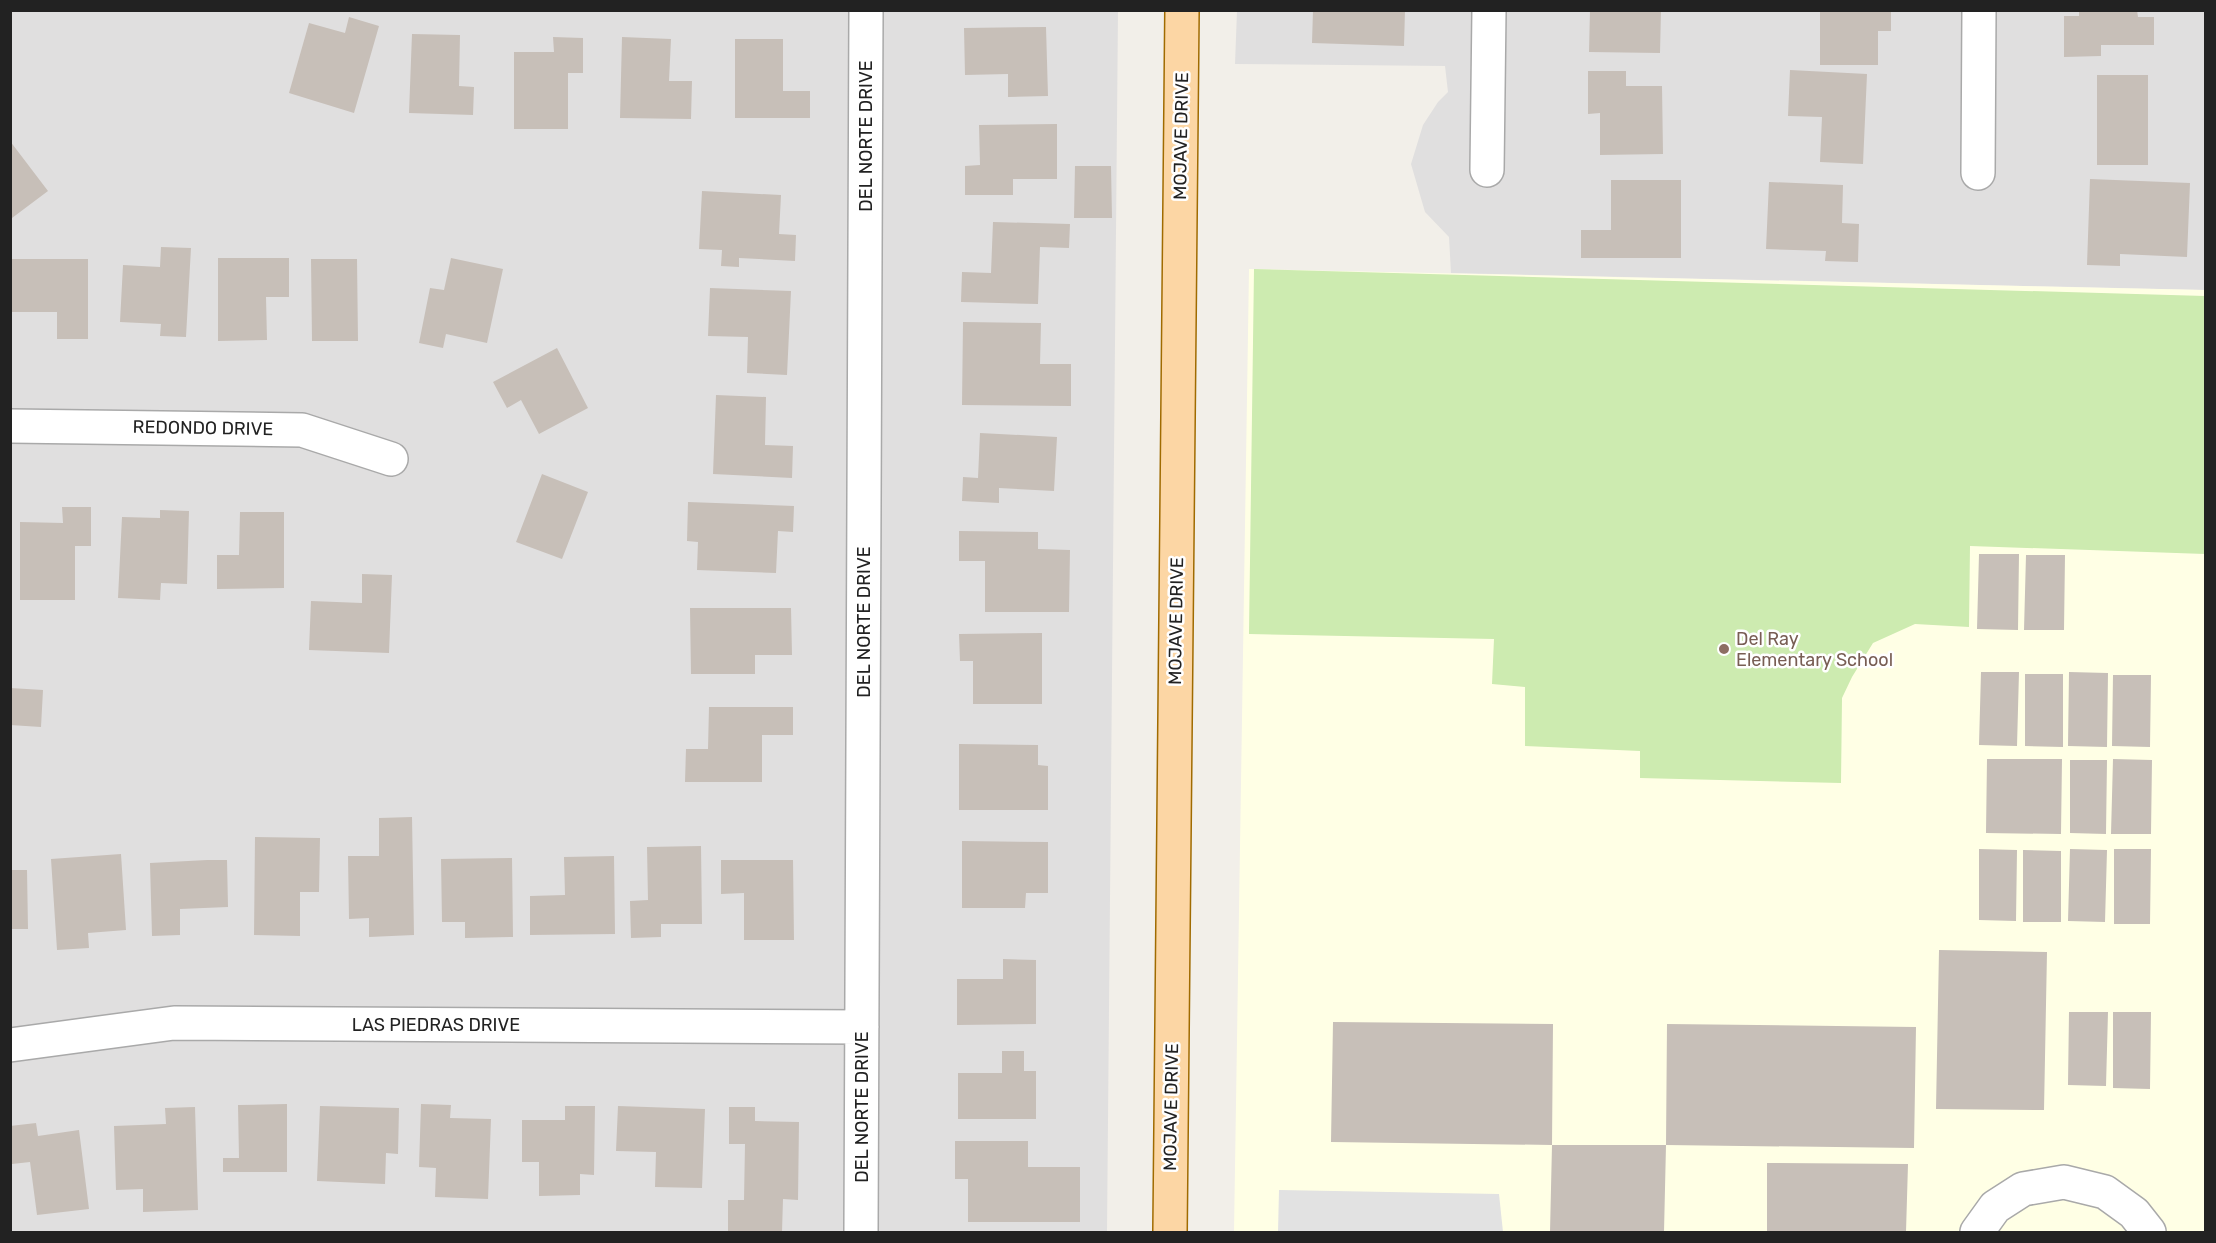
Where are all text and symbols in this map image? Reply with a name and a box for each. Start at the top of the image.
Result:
street label: DEL NORTE DRIVE [855,60,877,212]
street label: MOJAVE DRIVE [1169,72,1193,200]
street label: REDONDO DRIVE [133,416,273,440]
street label: DEL NORTE DRIVE [853,546,875,698]
street label: MOJAVE DRIVE [1164,557,1188,685]
place label: Del Ray Elementary School [1736,628,1893,671]
marker: Del Ray Elementary School [1717,642,1731,656]
street label: LAS PIEDRAS DRIVE [352,1014,520,1036]
street label: DEL NORTE DRIVE [851,1031,873,1183]
street label: MOJAVE DRIVE [1159,1043,1183,1171]

